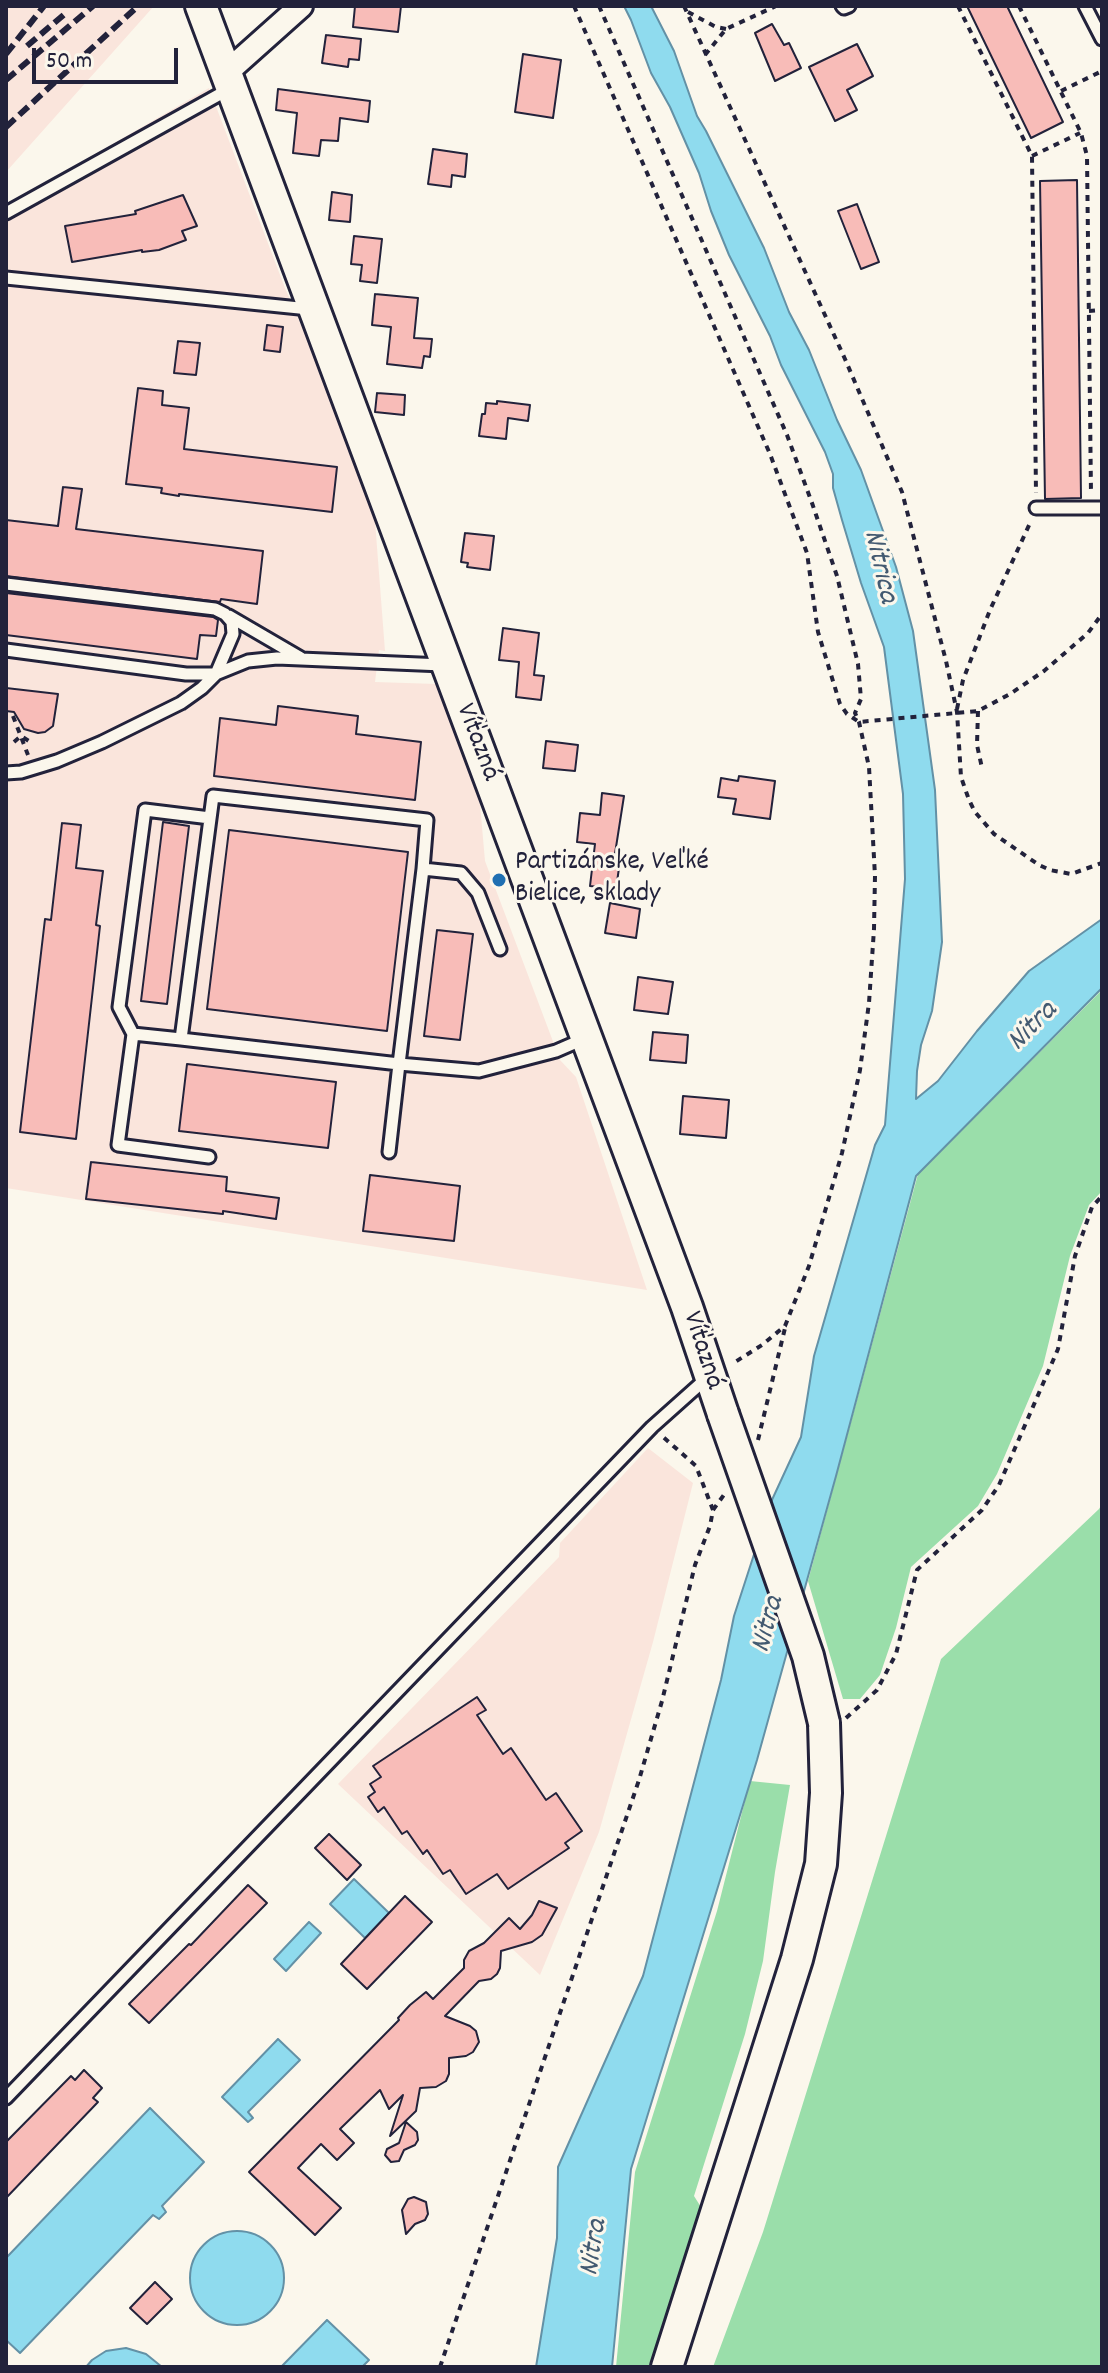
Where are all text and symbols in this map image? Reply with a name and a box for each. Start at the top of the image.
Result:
scale bar [36,32,182,82]
text: 50 m [46,45,92,79]
water label: Nitrica [852,527,904,607]
street label: Víťazná [446,700,506,786]
place label: Partizánske, Veľké Bielice, sklady [515,847,709,913]
marker: Partizánske, Veľké Bielice, sklady [490,871,508,889]
water label: Nitra [1001,995,1067,1061]
street label: Víťazná [673,1308,729,1394]
water label: Nitra [745,1593,795,1657]
water label: Nitra [574,2217,618,2279]

